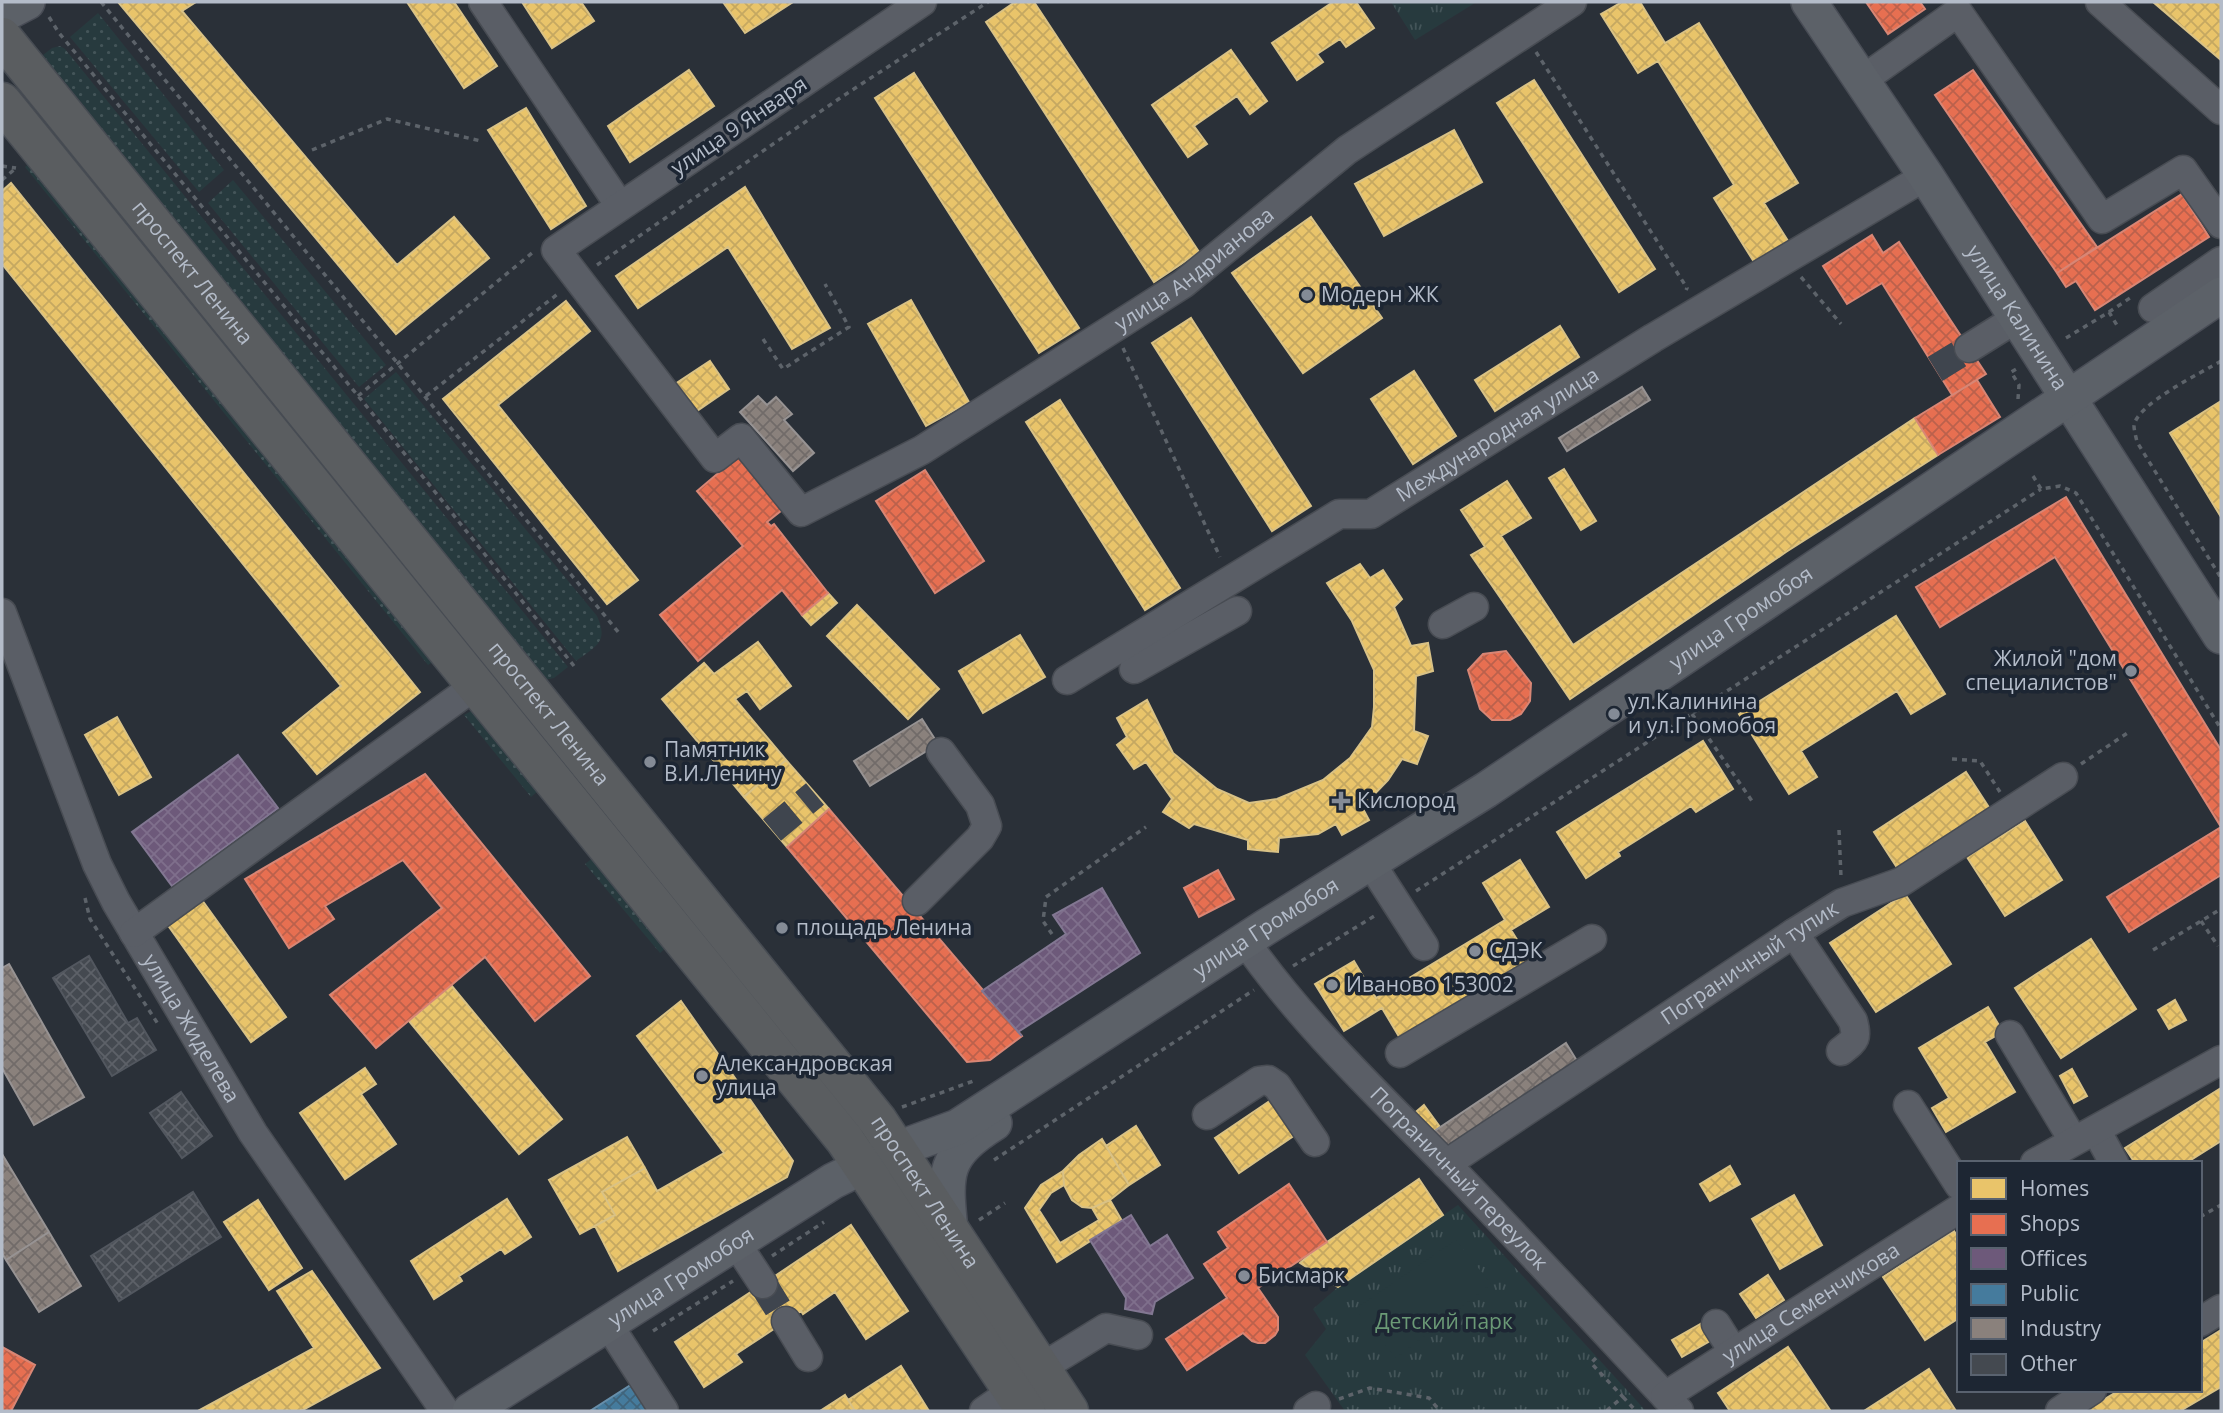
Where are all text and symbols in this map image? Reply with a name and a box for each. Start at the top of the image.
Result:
street label: улица 9 Января [665,69,812,181]
street label: проспект Ленина [126,194,260,350]
street label: улица Андрианова [1109,200,1279,337]
street label: улица Калинина [1961,239,2075,395]
place label: Модерн ЖК [1321,280,1439,308]
marker: Модерн ЖК [1299,287,1315,303]
street label: Международная улица [1390,360,1604,508]
street label: улица Громобоя [1663,559,1818,676]
street label: проспект Ленина [483,635,616,791]
place label: Жилой "дом специалистов" [1966,644,2117,696]
marker: Жилой "дом специалистов" [2123,663,2139,679]
place label: ул.Калинина и ул.Громобоя [1628,687,1776,739]
marker: ул.Калинина и ул.Громобоя [1606,706,1622,722]
place label: Памятник В.И.Ленину [664,735,782,787]
marker: Памятник В.И.Ленину [642,754,658,770]
place label: Кислород [1357,786,1455,814]
marker: Кислород [1331,791,1351,811]
street label: улица Громобоя [1187,870,1344,984]
street label: Пограничный тупик [1655,894,1843,1031]
place label: площадь Ленина [796,913,972,941]
marker: площадь Ленина [774,920,790,936]
place label: СДЭК [1489,936,1543,964]
marker: СДЭК [1467,943,1483,959]
street label: улица Жиделева [137,948,247,1108]
place label: Иваново 153002 [1346,970,1514,998]
marker: Иваново 153002 [1324,977,1340,993]
place label: Александровская улица [716,1049,893,1101]
marker: Александровская улица [694,1068,710,1084]
street label: Пограничный переулок [1364,1080,1555,1276]
street label: проспект Ленина [865,1110,986,1274]
legend [1957,1161,2202,1392]
text: Homes [2020,1174,2089,1202]
text: Shops [2020,1209,2080,1237]
street label: улица Громобоя [602,1220,759,1333]
street label: улица Семенчикова [1716,1235,1904,1369]
text: Offices [2020,1244,2088,1272]
place label: Бисмарк [1258,1261,1345,1289]
marker: Бисмарк [1236,1268,1252,1284]
text: Public [2020,1279,2079,1307]
park label: Детский парк [1375,1307,1513,1335]
text: Industry [2020,1314,2102,1342]
text: Other [2020,1349,2077,1377]

